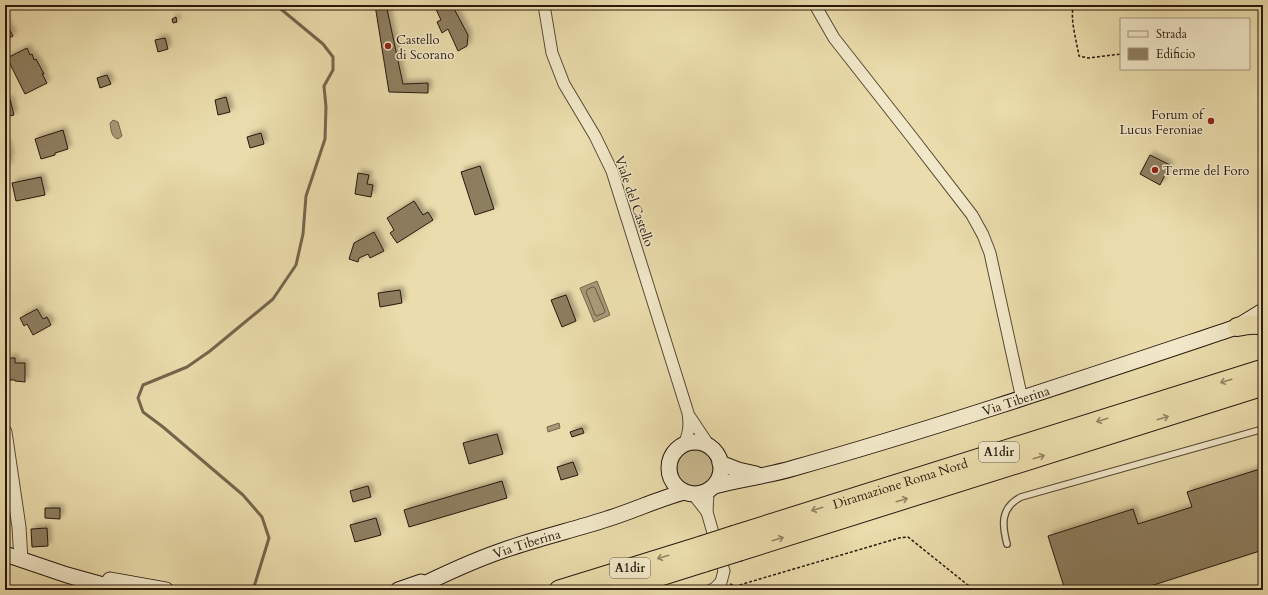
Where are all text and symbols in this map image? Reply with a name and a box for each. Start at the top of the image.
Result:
legend [1120,18,1250,70]
text: Strada [1156,26,1188,42]
place label: Castello di Scorano [396,31,454,64]
marker: Castello di Scorano [383,41,393,51]
text: Edificio [1156,46,1196,62]
place label: Forum of Lucus Feroniae [1119,106,1205,139]
marker: Forum of Lucus Feroniae [1206,116,1216,126]
street label: Viale del Castello [610,154,658,249]
place label: Terme del Foro [1163,162,1249,180]
marker: Terme del Foro [1150,165,1160,175]
one-way arrow [1220,377,1232,385]
street label: Via Tiberina [980,382,1053,420]
one-way arrow [1156,414,1169,421]
one-way arrow [1096,416,1108,424]
road number: A1dir [979,442,1019,462]
one-way arrow [1032,453,1045,460]
street label: Diramazione Roma Nord [831,454,970,514]
one-way arrow [895,496,908,503]
one-way arrow [811,506,824,513]
street label: Via Tiberina [491,525,563,563]
one-way arrow [771,535,784,542]
one-way arrow [657,554,670,561]
road number: A1dir [610,558,650,578]

